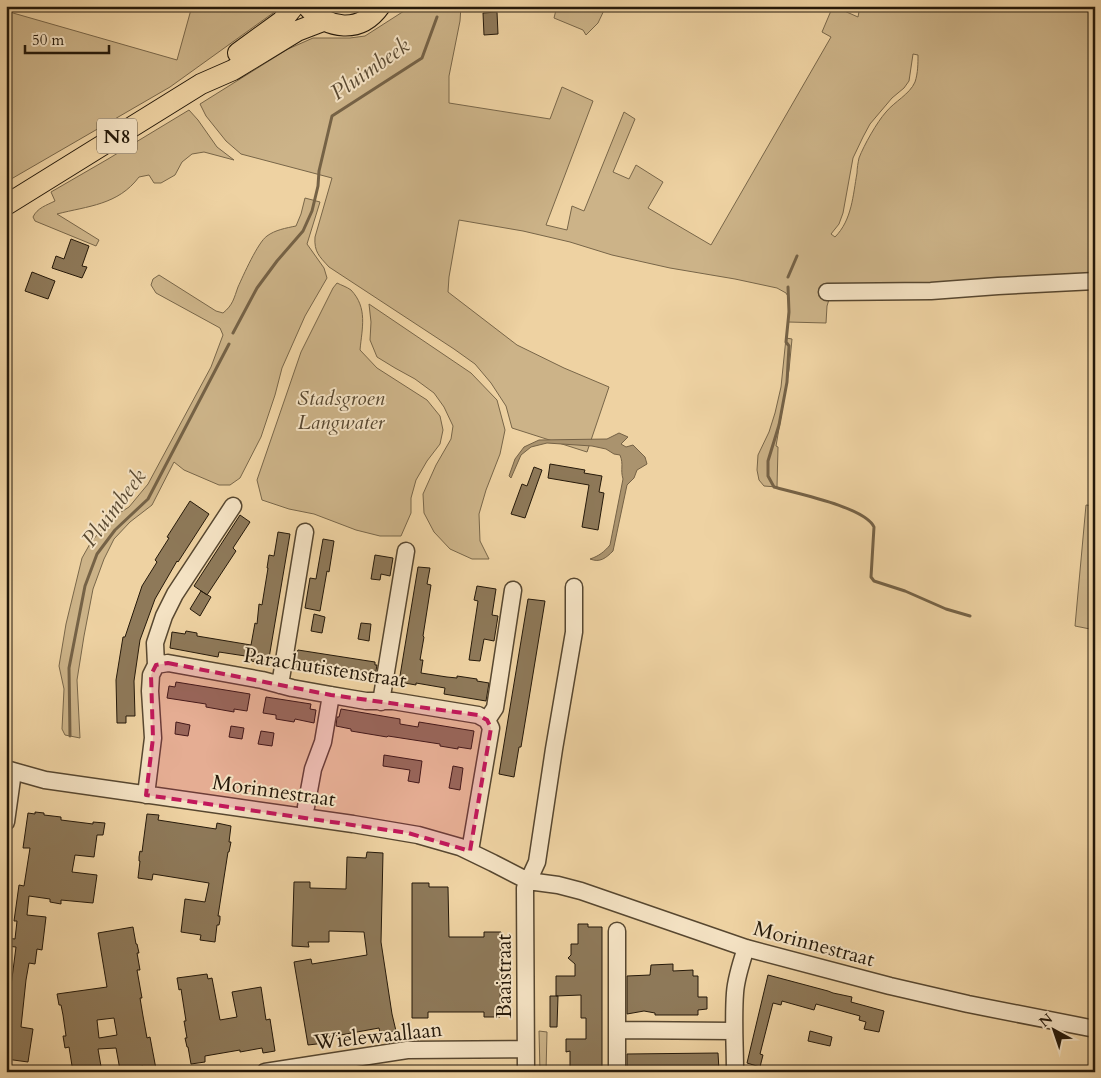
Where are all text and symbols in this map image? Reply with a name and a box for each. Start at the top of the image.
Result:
scale bar [25,22,109,54]
text: 50 m [32,30,64,50]
water label: Pluimbeek [324,31,416,107]
road number: N8 [97,118,137,154]
park label: Stadsgroen Langwater [297,384,386,437]
water label: Pluimbeek [75,463,153,553]
street label: Parachutistenstraat [241,641,409,695]
street label: Morinnestraat [210,768,338,814]
street label: Morinnestraat [750,914,878,974]
street label: Baaistraat [490,933,519,1018]
north arrow [1028,1006,1078,1056]
text: N [1035,1009,1057,1032]
street label: Wielewaallaan [311,1015,444,1057]

